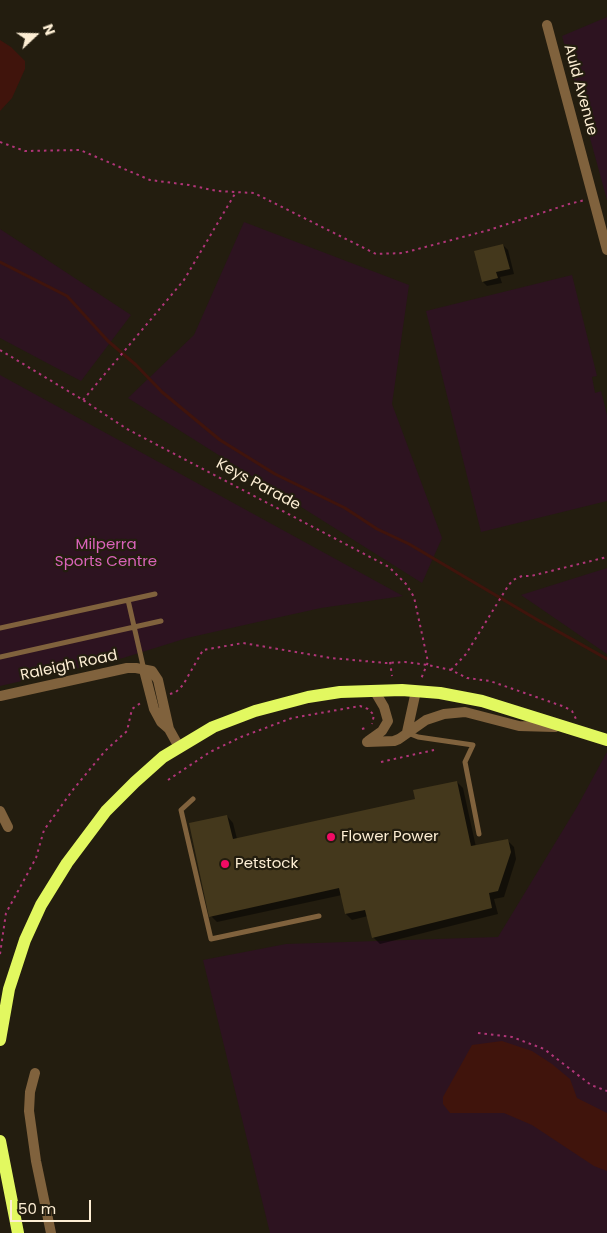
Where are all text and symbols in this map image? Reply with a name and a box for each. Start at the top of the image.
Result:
north arrow [10,10,60,60]
text: N [38,21,60,38]
street label: Auld Avenue [559,42,601,138]
street label: Keys Parade [213,455,303,515]
park label: Milperra Sports Centre [55,536,157,571]
street label: Raleigh Road [19,647,119,685]
place label: Flower Power [341,828,439,846]
marker: Flower Power [325,831,337,843]
place label: Petstock [235,855,298,873]
marker: Petstock [219,858,231,870]
scale bar [12,1190,94,1222]
text: 50 m [18,1198,56,1219]

